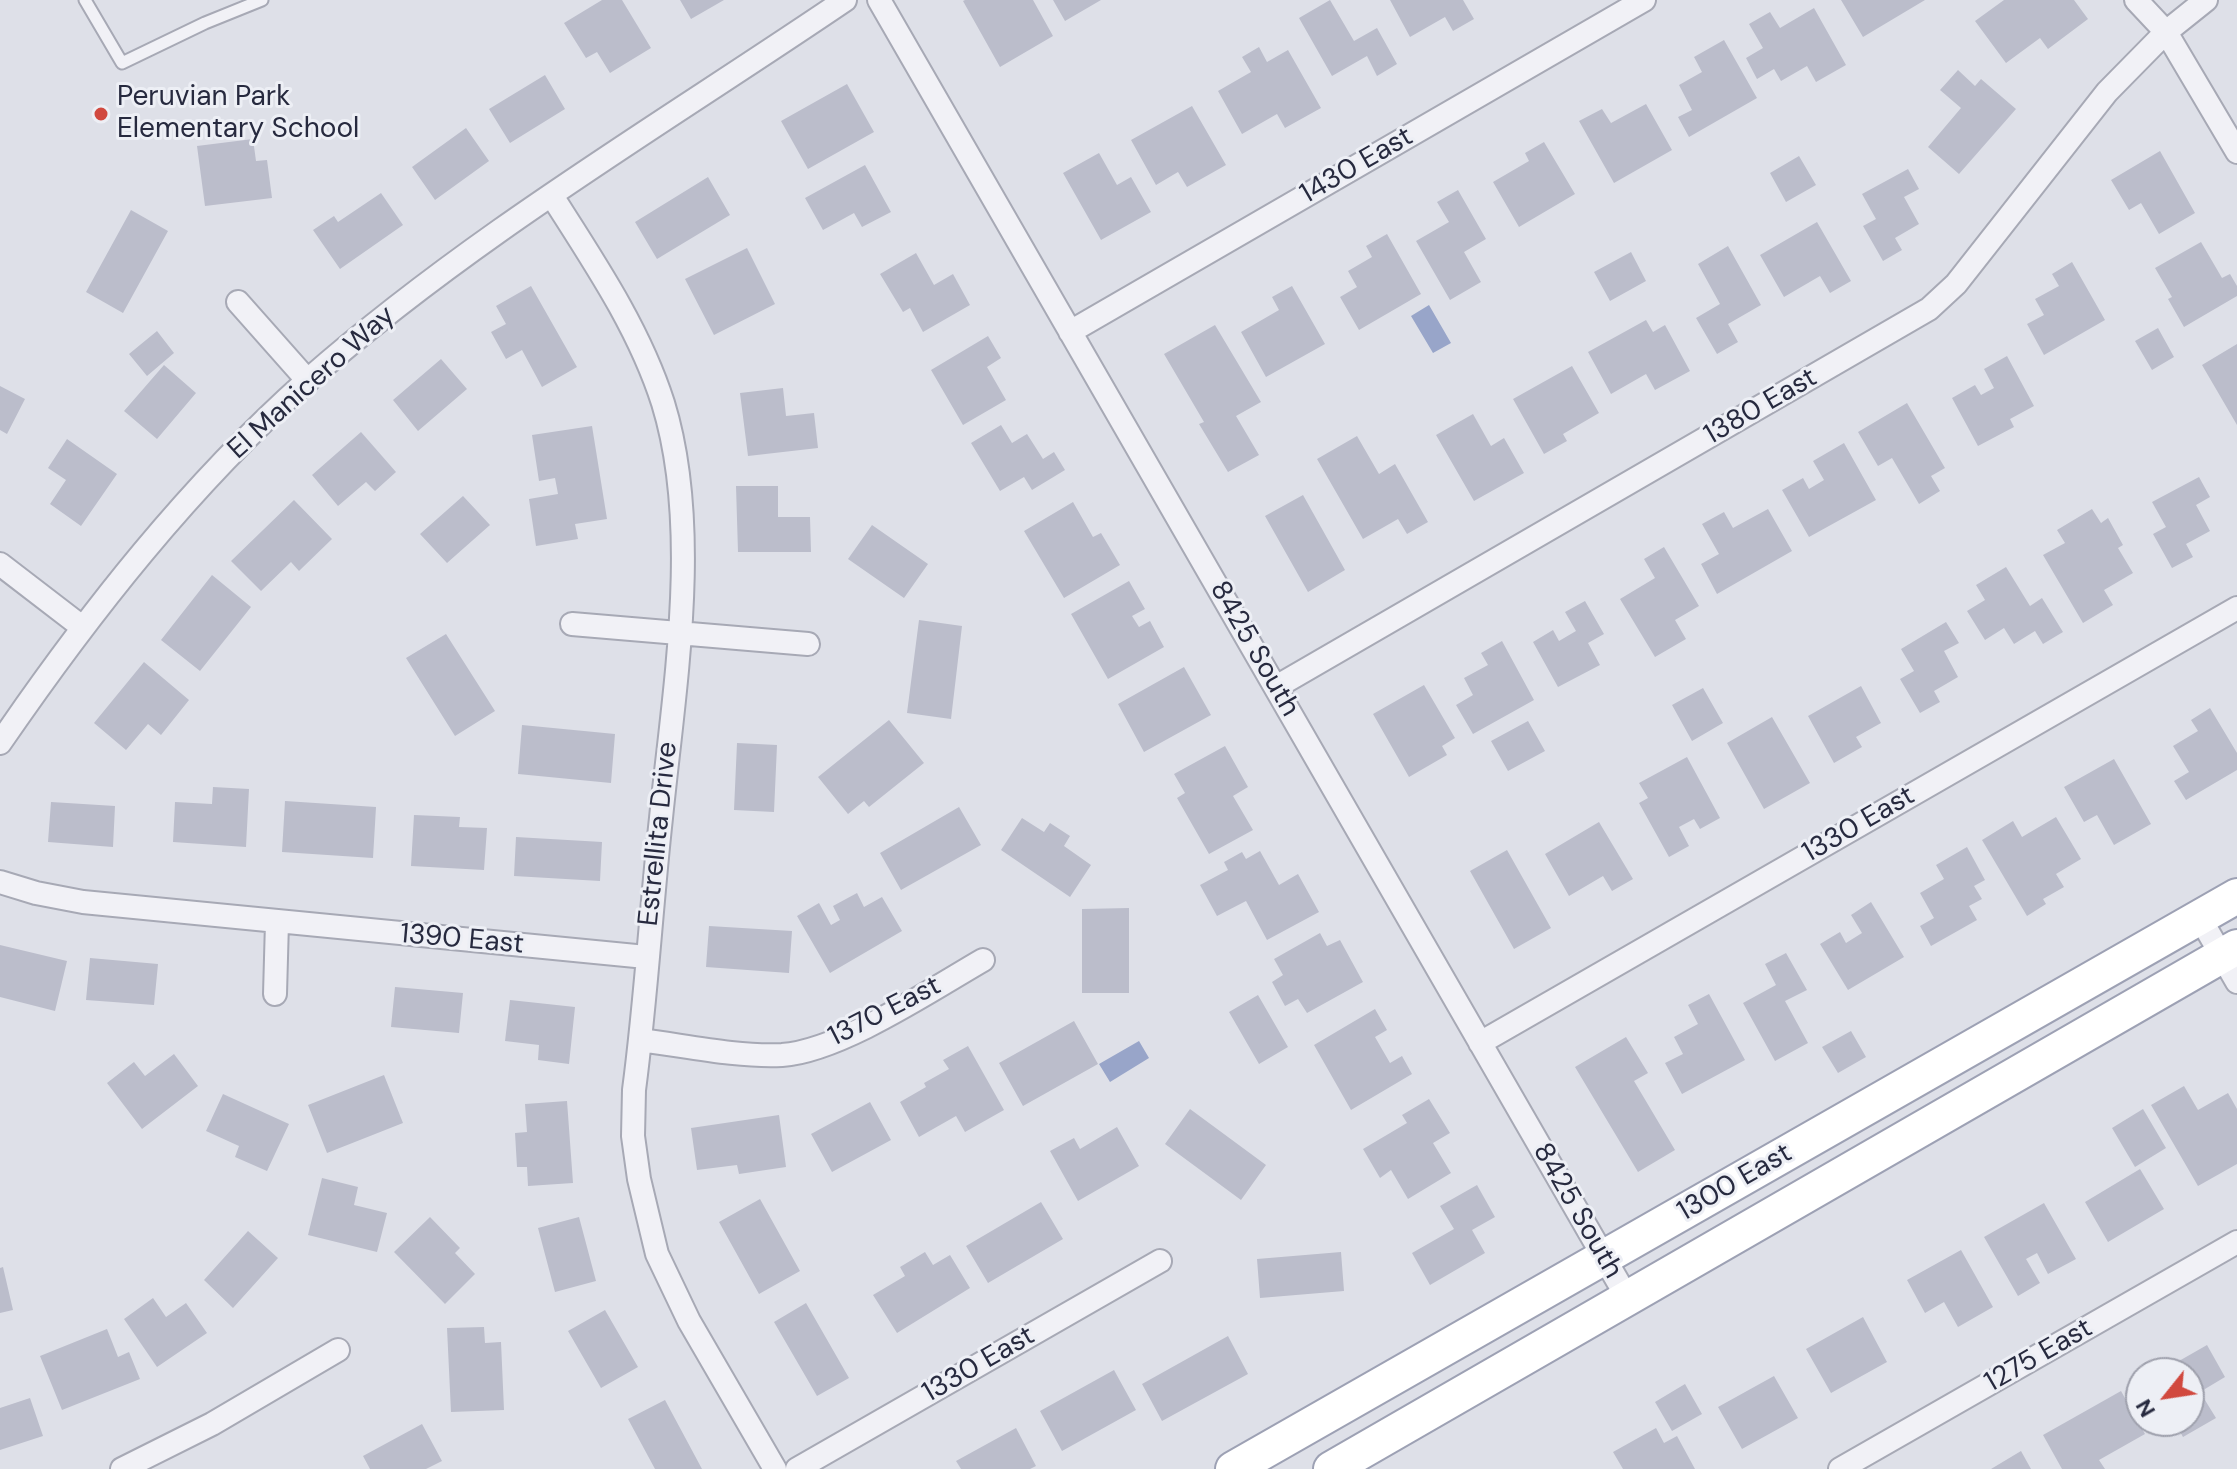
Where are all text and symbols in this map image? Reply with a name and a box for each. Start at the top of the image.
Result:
place label: Peruvian Park Elementary School [117,81,359,147]
marker: Peruvian Park Elementary School [92,105,110,123]
street label: 1430 East [1295,120,1419,212]
street label: El Manicero Way [222,299,402,467]
street label: 1380 East [1699,361,1823,453]
street label: 8425 South [1202,575,1306,723]
street label: Estrellita Drive [633,740,685,928]
street label: 1330 East [1797,779,1921,871]
street label: 1390 East [399,918,525,962]
street label: 1370 East [823,969,947,1055]
street label: 8425 South [1525,1137,1629,1285]
street label: 1300 East [1672,1137,1798,1229]
street label: 1275 East [1979,1312,2099,1400]
street label: 1330 East [917,1319,1041,1411]
north arrow [2125,1357,2205,1437]
text: N [2129,1394,2162,1422]

